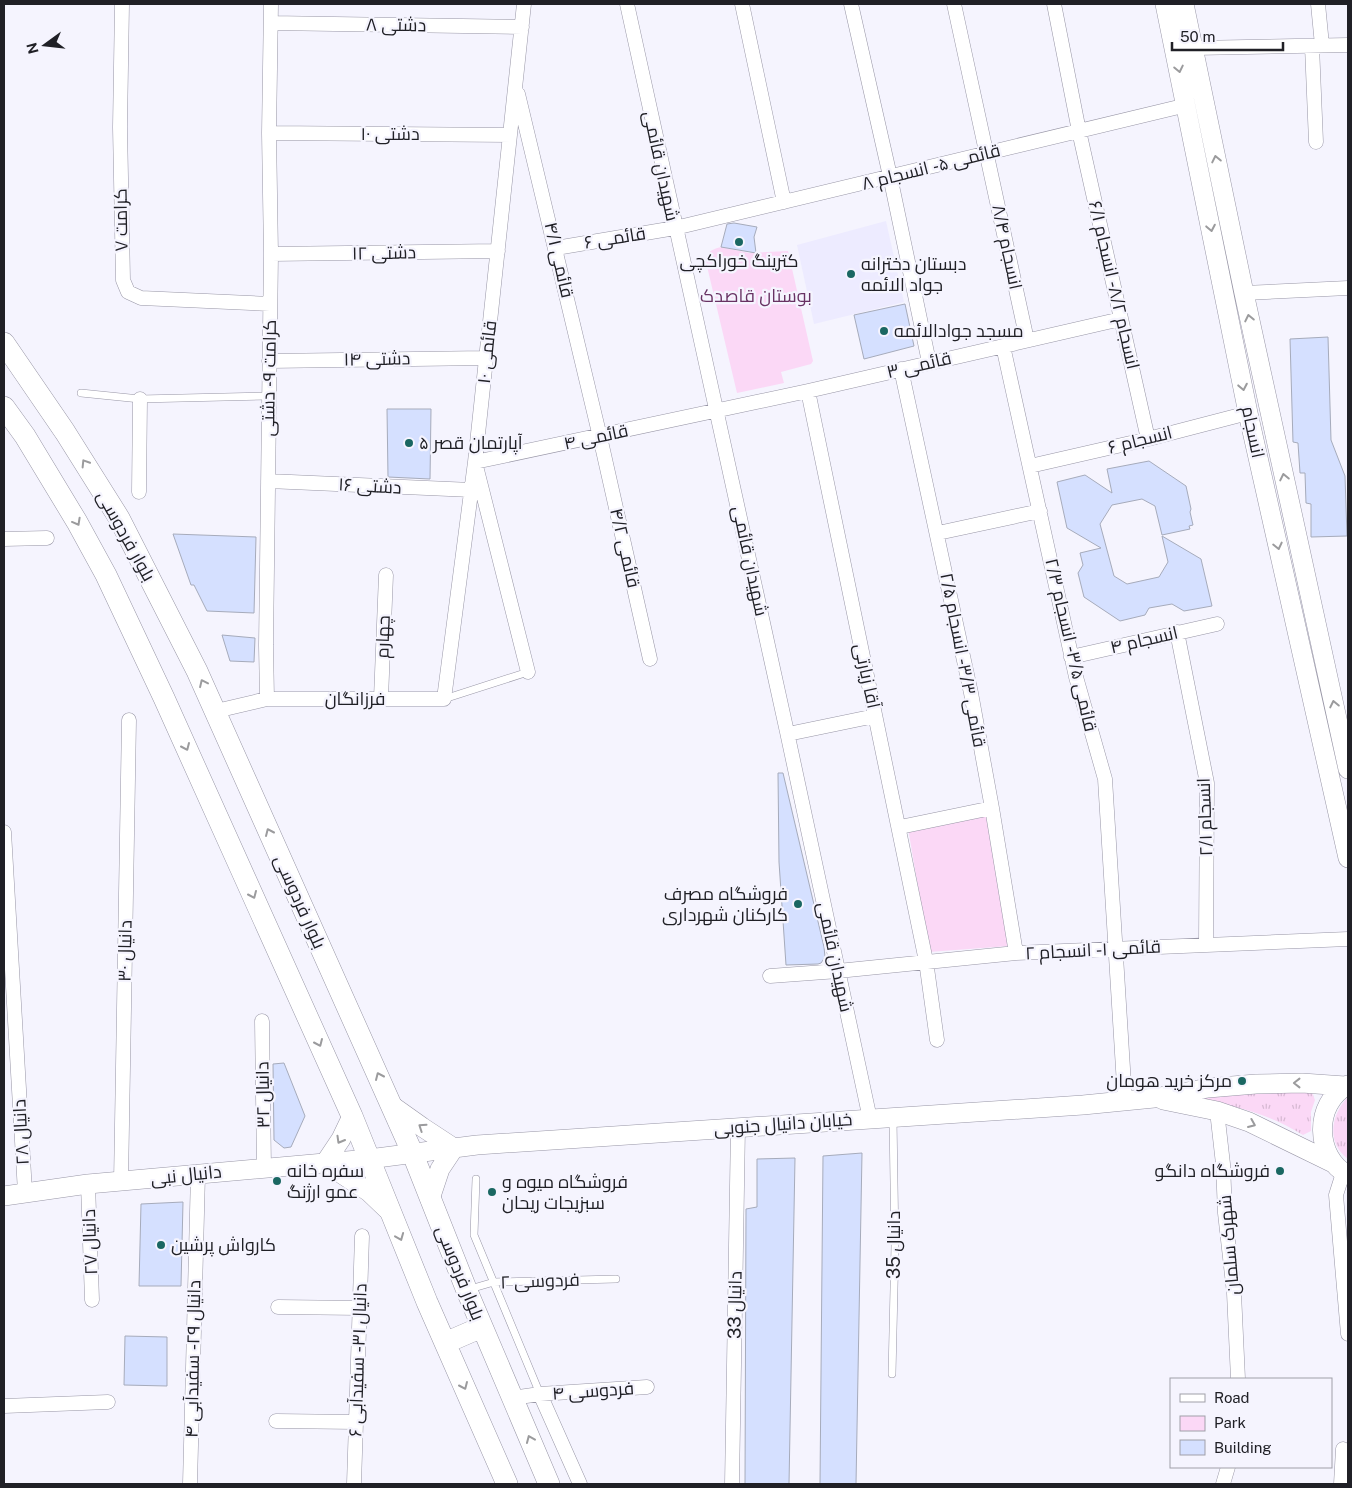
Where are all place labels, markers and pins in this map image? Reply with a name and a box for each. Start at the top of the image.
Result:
marker: کترینگ خوراکچی [733,236,745,248]
place label: کترینگ خوراکچی [679,250,799,273]
place label: دبستان دخترانه جواد الائمه [861,253,966,296]
marker: دبستان دخترانه جواد الائمه [845,268,857,280]
place label: مسجد جوادالائمه [894,320,1024,342]
marker: مسجد جوادالائمه [878,325,890,337]
place label: آپارتمان قصر ۵ [419,432,523,455]
marker: آپارتمان قصر ۵ [403,437,415,449]
place label: فروشگاه مصرف کارکنان شهرداری [662,883,788,926]
marker: فروشگاه مصرف کارکنان شهرداری [792,898,804,910]
place label: مرکز خرید هومان [1106,1070,1232,1092]
marker: مرکز خرید هومان [1236,1075,1248,1087]
place label: سفره خانه عمو ارژنگ [287,1160,364,1203]
place label: فروشگاه دانگو [1155,1160,1270,1182]
marker: فروشگاه دانگو [1274,1165,1286,1177]
place label: فروشگاه میوه و سبزیجات ریحان [502,1171,628,1214]
marker: سفره خانه عمو ارژنگ [271,1175,283,1187]
marker: فروشگاه میوه و سبزیجات ریحان [486,1186,498,1198]
place label: کارواش پرشین [171,1234,276,1257]
marker: کارواش پرشین [155,1239,167,1251]

